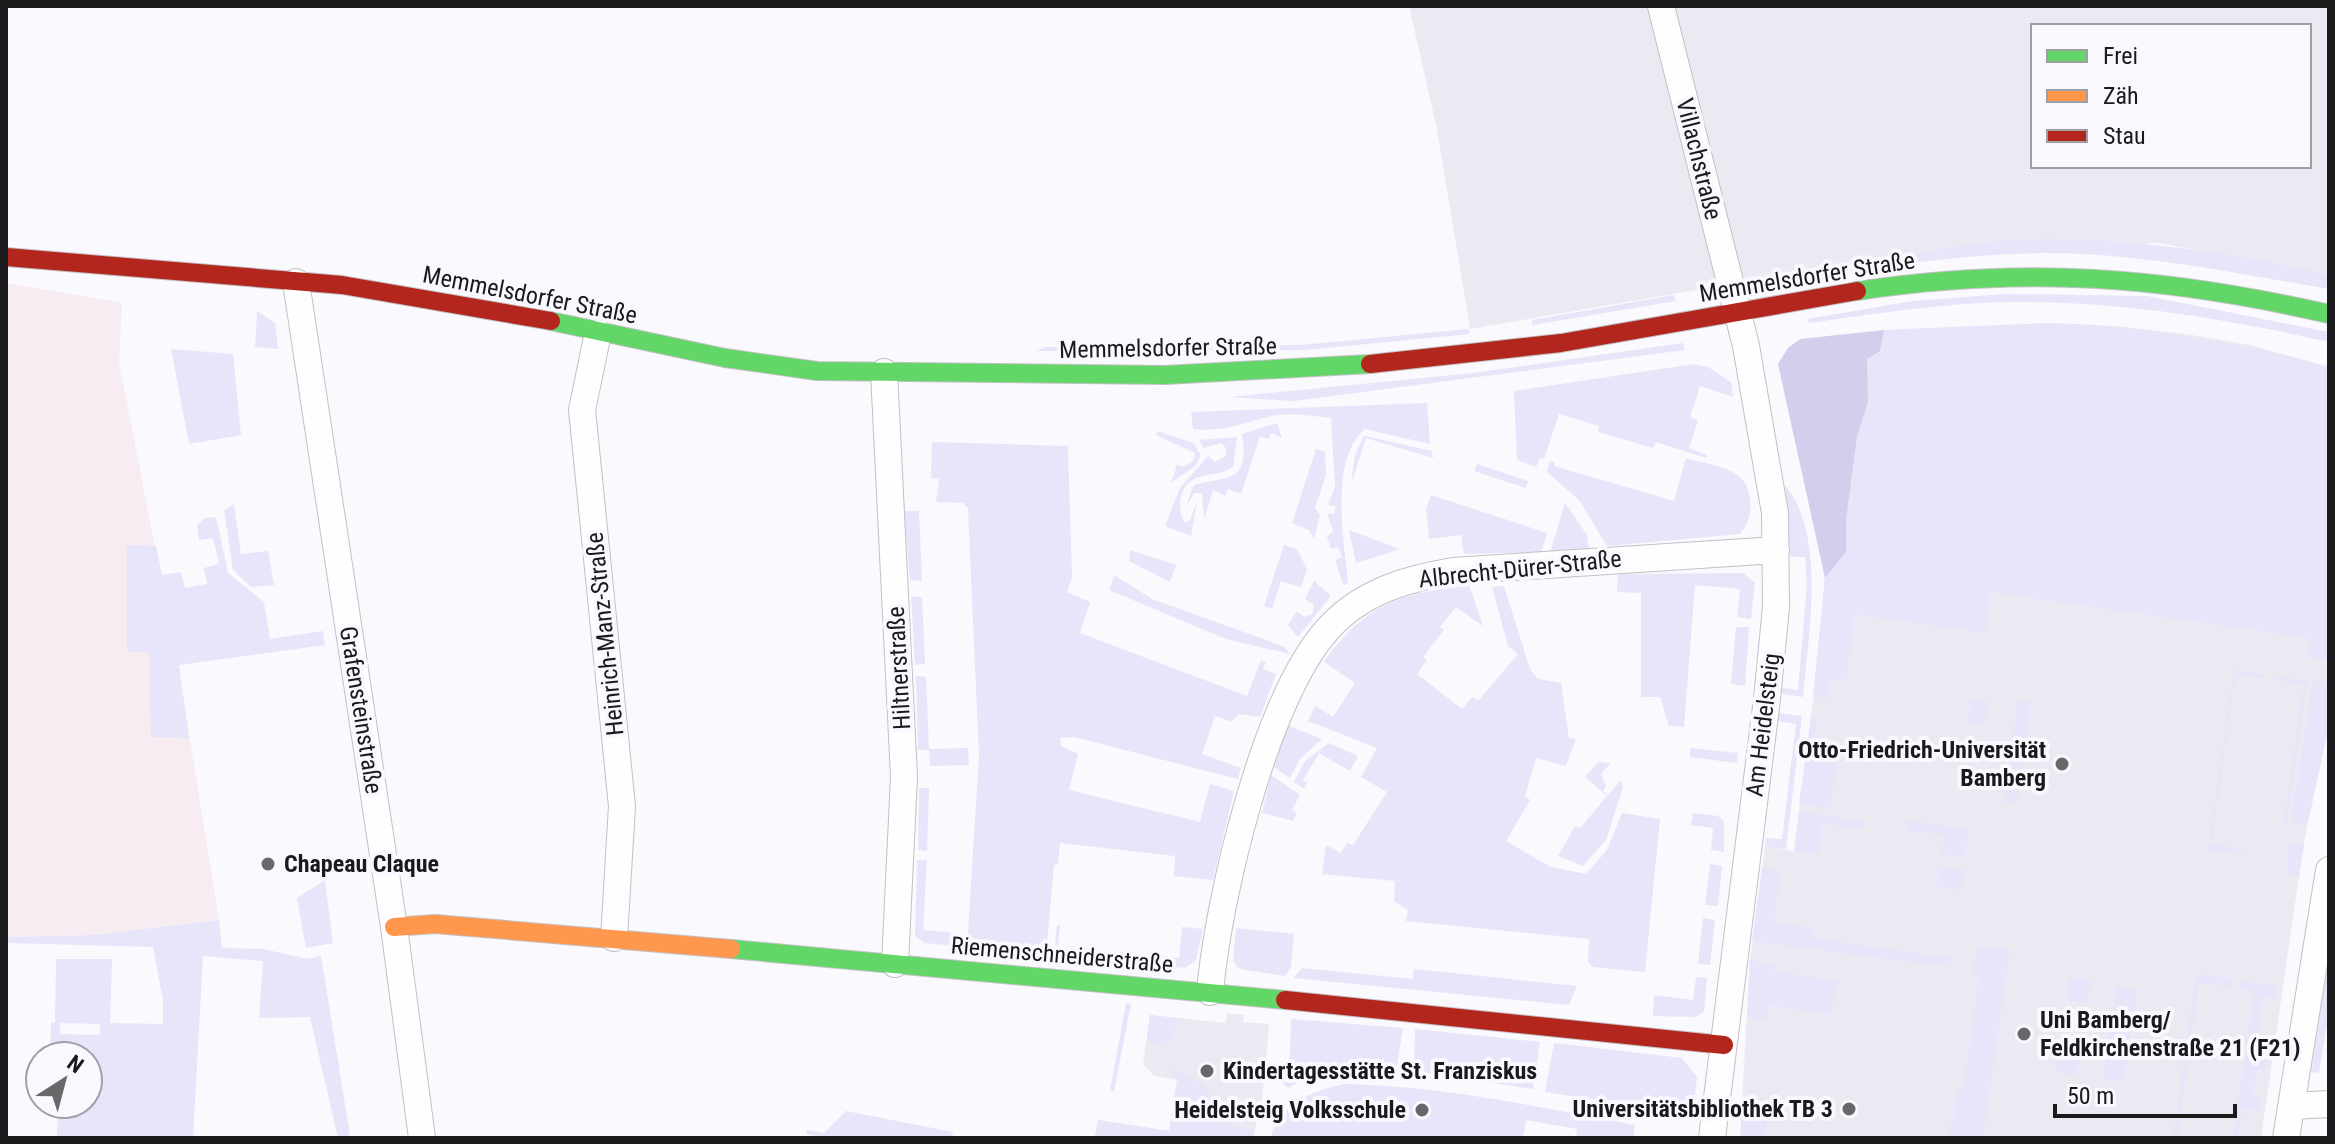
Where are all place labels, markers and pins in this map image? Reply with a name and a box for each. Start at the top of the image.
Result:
place label: Otto-Friedrich-Universität Bamberg [1798,736,2046,792]
marker: Otto-Friedrich-Universität Bamberg [2053,755,2071,773]
place label: Chapeau Claque [284,850,439,878]
marker: Chapeau Claque [259,855,277,873]
place label: Uni Bamberg/ Feldkirchenstraße 21 (F21) [2040,1006,2301,1062]
marker: Uni Bamberg/ Feldkirchenstraße 21 (F21) [2015,1025,2033,1043]
place label: Kindertagesstätte St. Franziskus [1223,1057,1537,1085]
marker: Kindertagesstätte St. Franziskus [1198,1062,1216,1080]
place label: Universitätsbibliothek TB 3 [1573,1095,1833,1123]
place label: Heidelsteig Volksschule [1174,1096,1406,1124]
marker: Universitätsbibliothek TB 3 [1840,1100,1858,1118]
marker: Heidelsteig Volksschule [1413,1101,1431,1119]

